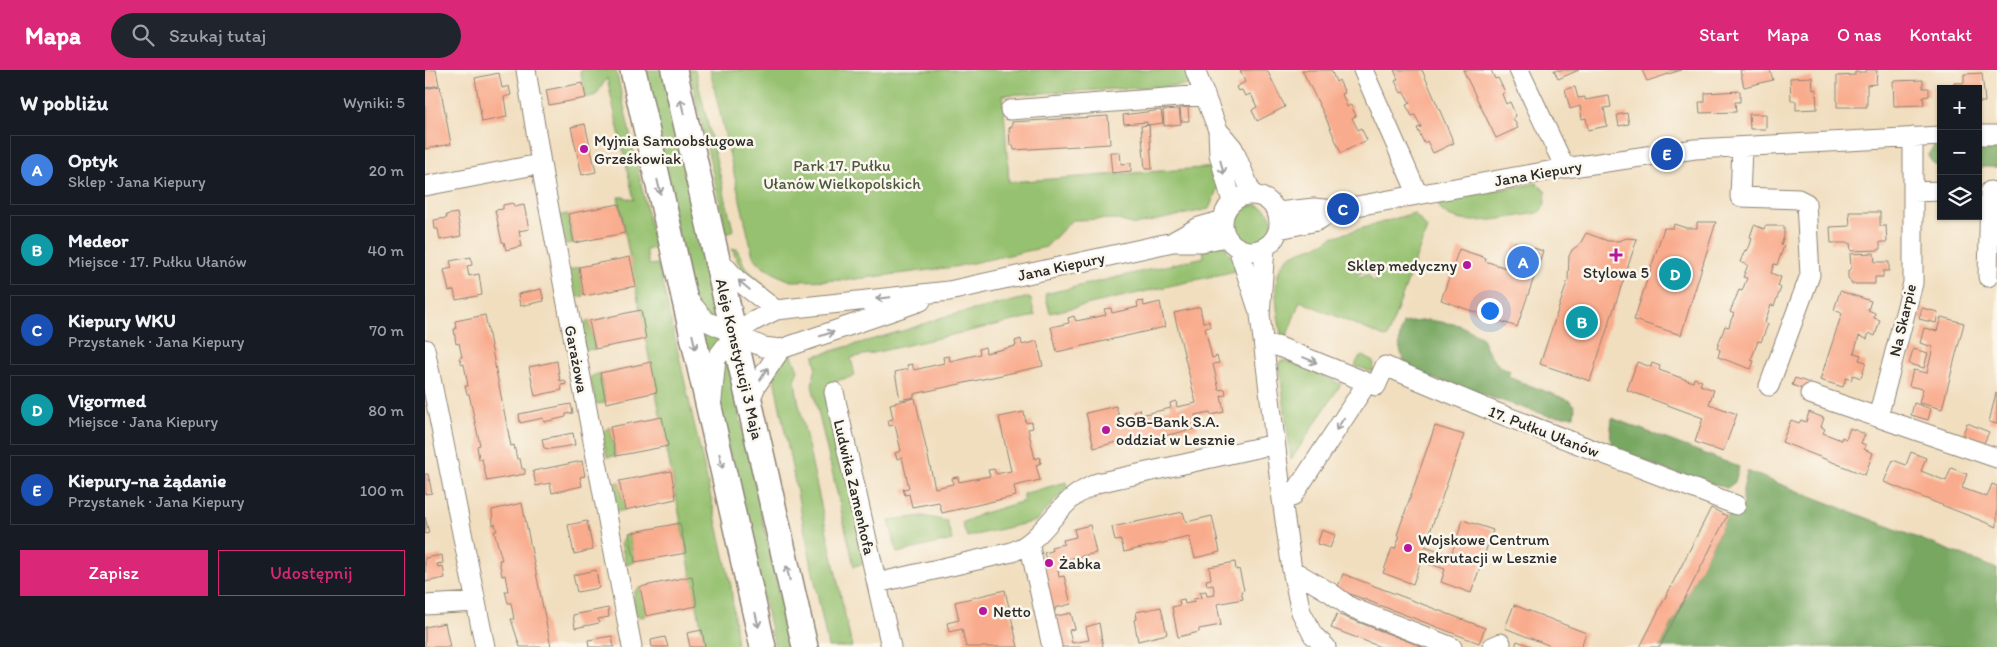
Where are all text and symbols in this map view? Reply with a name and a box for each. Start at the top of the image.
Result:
search box [111,13,461,58]
text: Mapa [25,21,81,50]
icon: search [129,21,157,49]
text: Szukaj tutaj [169,24,266,47]
text: Start [1699,24,1739,46]
text: Mapa [1767,24,1809,46]
text: O nas [1837,24,1882,46]
text: Kontakt [1910,24,1972,46]
map controls [1937,85,1982,220]
button: + [1937,85,1982,130]
text: W pobliżu [20,90,108,115]
text: Wyniki: 5 [343,93,405,112]
one-way arrow [677,98,687,114]
button: − [1937,130,1982,175]
place label: Myjnia Samoobsługowa Grześkowiak [594,131,754,168]
pin: E [1651,135,1683,173]
marker: Myjnia Samoobsługowa Grześkowiak [578,143,590,155]
text: Optyk [68,149,118,172]
park label: Park 17. Pułku Ułanów Wielkopolskich [763,156,921,193]
street label: Jana Kiepury [1493,156,1584,191]
one-way arrow [1218,158,1227,174]
text: A [32,161,42,180]
text: 20 m [369,161,404,180]
text: Sklep · Jana Kiepury [68,172,205,191]
button: layers [1937,175,1982,220]
one-way arrow [655,179,664,195]
pin: C [1327,190,1359,228]
text: Medeor [68,229,128,252]
text: B [32,241,42,260]
text: 40 m [367,241,404,260]
pin: A [1507,243,1539,281]
street label: Jana Kiepury [1016,248,1107,285]
marker: Stylowa 5 [1610,249,1622,261]
text: Miejsce · 17. Pułku Ułanów [68,252,247,271]
pin: D [1659,255,1691,293]
place label: Sklep medyczny [1347,256,1457,275]
marker: Sklep medyczny [1461,259,1473,271]
place label: Stylowa 5 [1583,263,1649,282]
street label: Aleje Konstytucji 3 Maja [712,277,767,442]
one-way arrow [738,280,751,291]
street label: Na Skarpie [1885,282,1920,358]
one-way arrow [876,293,892,303]
your location [1477,298,1503,324]
pin: B [1566,303,1598,341]
text: Kiepury WKU [68,309,176,332]
text: C [32,321,42,340]
text: 70 m [369,321,404,340]
street label: Garażowa [561,324,592,395]
one-way arrow [819,328,835,338]
text: Przystanek · Jana Kiepury [68,332,244,351]
one-way arrow [690,334,699,350]
one-way arrow [1302,355,1317,365]
one-way arrow [759,367,769,381]
text: Vigormed [68,389,146,412]
text: D [32,401,42,420]
text: 80 m [368,401,404,420]
street label: 17. Pułku Ułanów [1486,402,1602,461]
text: Miejsce · Jana Kiepury [68,412,218,431]
place label: SGB-Bank S.A. oddział w Lesznie [1116,412,1235,449]
one-way arrow [1335,416,1345,430]
street label: Ludwika Zamenhofa [830,418,879,557]
marker: SGB-Bank S.A. oddział w Lesznie [1100,424,1112,436]
one-way arrow [717,453,726,469]
text: Kiepury-na żądanie [68,469,226,492]
text: E [33,481,41,500]
text: 100 m [360,481,404,500]
text: Przystanek · Jana Kiepury [68,492,244,511]
place label: Wojskowe Centrum Rekrutacji w Lesznie [1418,530,1557,567]
marker: Wojskowe Centrum Rekrutacji w Lesznie [1402,542,1414,554]
button: Zapisz [20,550,208,596]
button: Udostępnij [218,550,405,596]
place label: Żabka [1059,554,1101,573]
marker: Żabka [1043,557,1055,569]
one-way arrow [783,565,792,581]
place label: Netto [993,602,1031,621]
marker: Netto [977,605,989,617]
one-way arrow [753,611,762,627]

